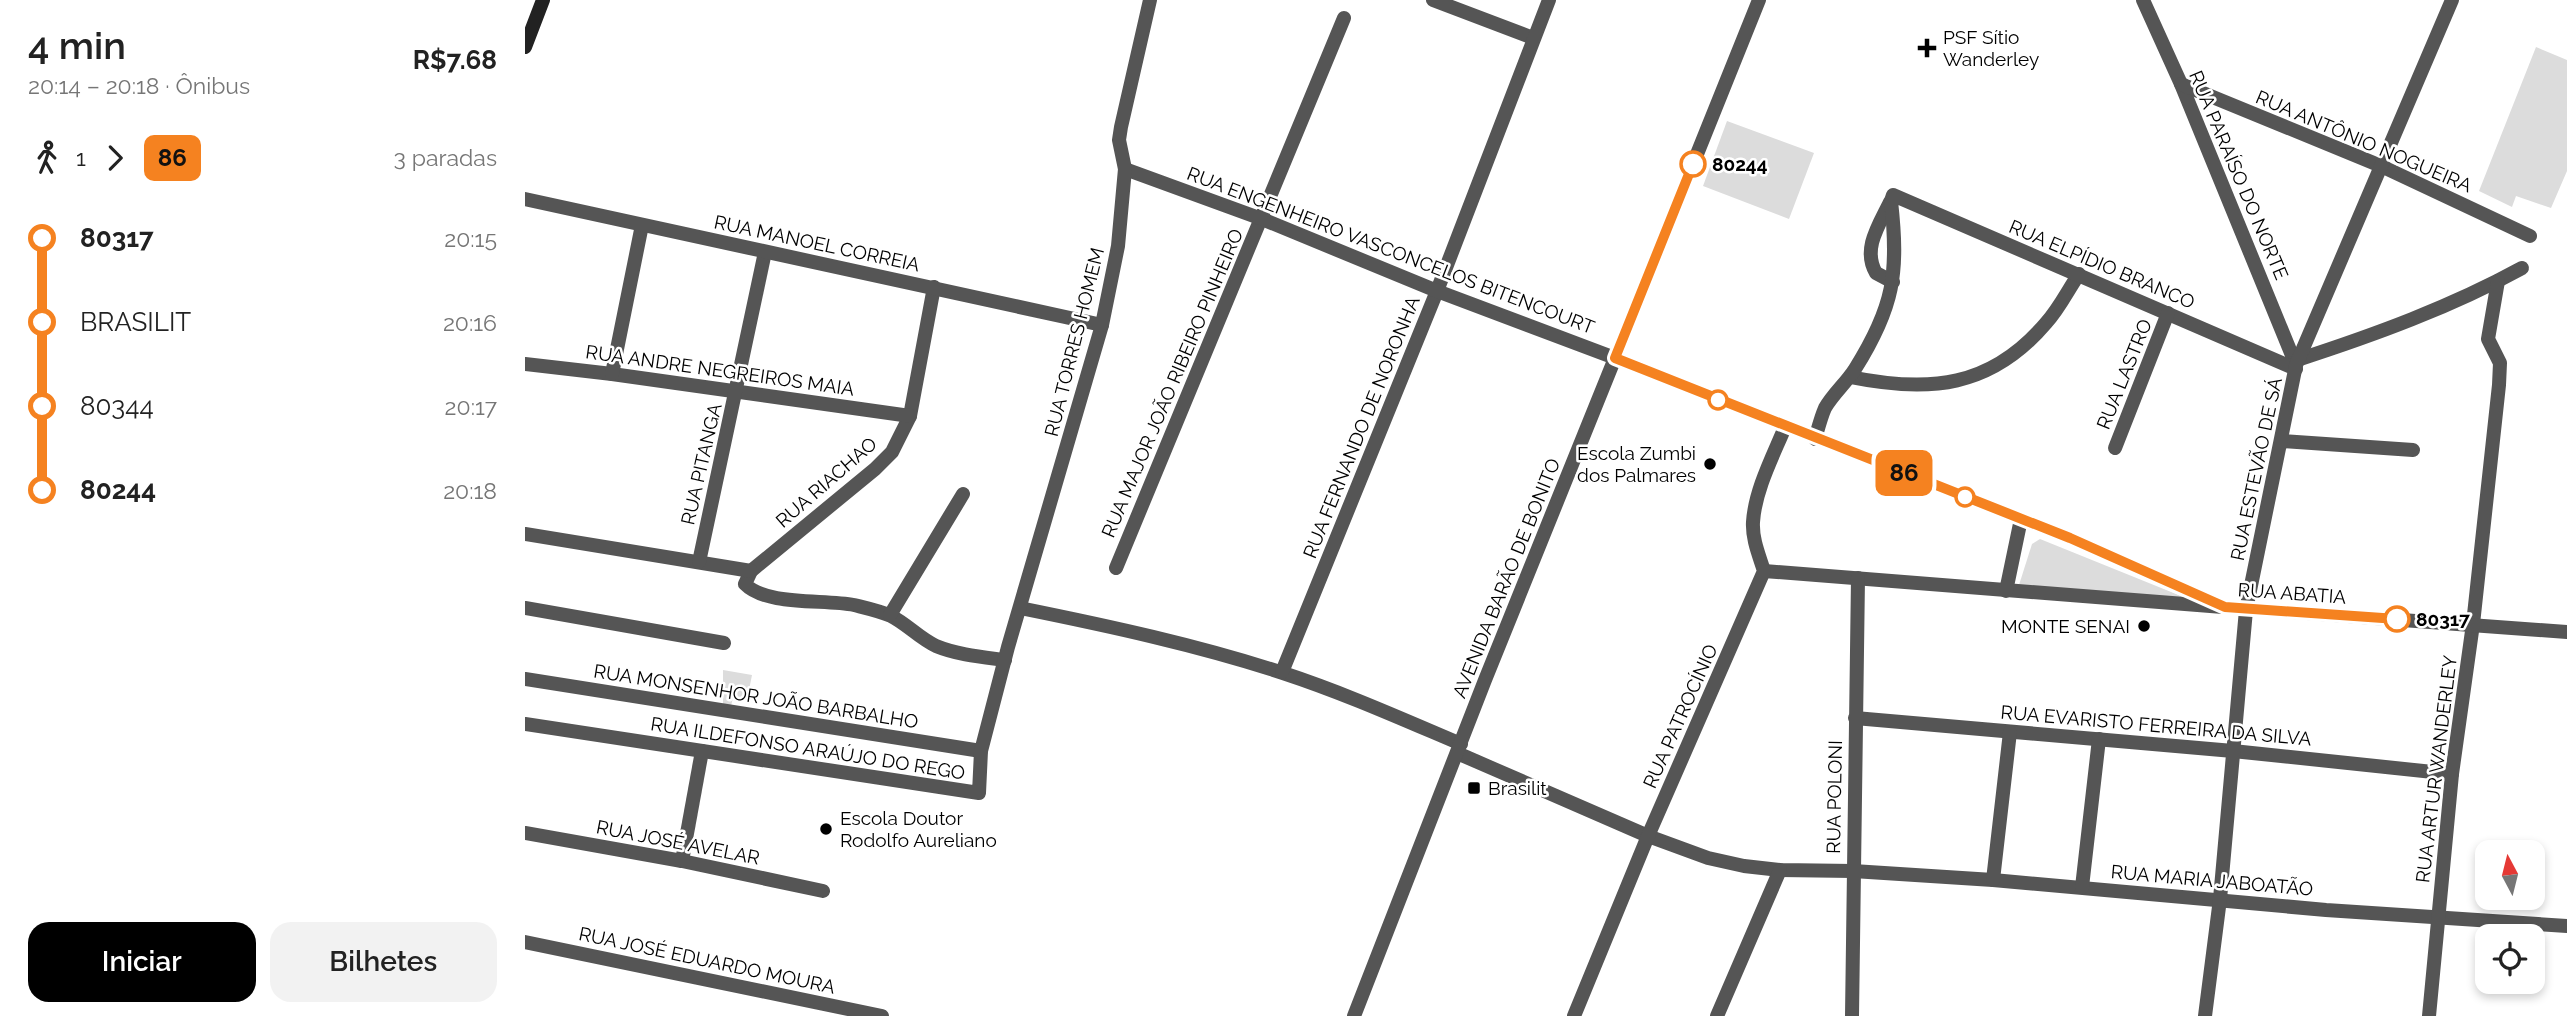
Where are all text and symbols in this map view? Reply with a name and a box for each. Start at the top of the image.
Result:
text: 4 min [28,23,126,68]
place label: PSF Sítio Wanderley [1943,26,2039,70]
marker: PSF Sítio Wanderley [1917,38,1937,58]
text: R$7.68 [413,45,497,75]
street label: RUA PARAÍSO DO NORTE [2185,67,2293,283]
text: 20:14 – 20:18 · Ônibus [28,72,250,99]
street label: RUA ANTÔNIO NOGUEIRA [2253,85,2475,197]
icon: walk [28,139,66,177]
icon: forward [96,139,134,177]
text: 86 [158,143,187,172]
text: 1 [76,144,86,171]
text: 3 paradas [394,144,497,171]
marker: 80244 [1680,151,1706,177]
place label: 80244 [1712,153,1768,175]
street label: RUA ENGENHEIRO VASCONCELOS BITENCOURT [1184,162,1598,338]
street label: RUA MANOEL CORREIA [712,210,922,276]
street label: RUA ELPÍDIO BRANCO [2006,215,2198,313]
text: 80317 [80,223,154,253]
text: 20:15 [444,225,497,252]
street label: RUA MAJOR JOÃO RIBEIRO PINHEIRO [1097,225,1247,541]
street label: RUA TORRES HOMEM [1040,245,1108,439]
street label: RUA FERNANDO DE NORONHA [1298,293,1424,561]
text: BRASILIT [80,307,191,337]
text: 20:16 [443,309,497,336]
street label: RUA LASTRO [2092,316,2156,432]
street label: RUA ANDRE NEGREIROS MAIA [584,340,856,400]
street label: RUA ESTEVÃO DE SÁ [2226,375,2286,563]
unlabelled marker [1708,390,1728,410]
text: 80344 [80,391,154,421]
text: 20:17 [445,393,497,420]
street label: RUA PITANGA [676,401,726,527]
street label: RUA RIACHAO [771,432,881,532]
place label: Escola Zumbi dos Palmares [1577,442,1696,486]
line badge: 86 [1873,450,1935,496]
street label: AVENIDA BARÃO DE BONITO [1448,455,1564,701]
marker: Escola Zumbi dos Palmares [1702,456,1718,472]
text: 86 [1889,458,1919,487]
text: 80244 [80,475,156,505]
text: 20:18 [443,477,497,504]
unlabelled marker [1955,487,1975,507]
street label: RUA ABATIA [2237,578,2347,608]
marker: 80317 [2384,606,2410,632]
place label: 80317 [2416,608,2470,630]
place label: MONTE SENAI [2001,615,2130,637]
marker: MONTE SENAI [2136,618,2152,634]
street label: RUA PATROCÍNIO [1638,641,1722,791]
street label: RUA ARTUR WANDERLEY [2411,653,2461,884]
street label: RUA MONSENHOR JOÃO BARBALHO [592,659,920,733]
street label: RUA EVARISTO FERREIRA DA SILVA [2000,700,2312,750]
street label: RUA ILDEFONSO ARAÚJO DO REGO [649,712,967,784]
street label: RUA POLONI [1822,740,1846,854]
place label: Brasilit [1488,777,1547,799]
marker: Brasilit [1466,780,1482,796]
place label: Escola Doutor Rodolfo Aureliano [840,807,997,851]
street label: RUA JOSÉ AVELAR [594,815,762,869]
marker: Escola Doutor Rodolfo Aureliano [818,821,834,837]
north arrow [2475,840,2545,910]
map controls [2475,840,2545,994]
street label: RUA MARIA JABOATÃO [2110,860,2314,900]
button: Iniciar [28,922,256,1002]
button: Bilhetes [270,922,497,1002]
street label: RUA JOSÉ EDUARDO MOURA [577,922,837,998]
button: locate [2475,924,2545,994]

